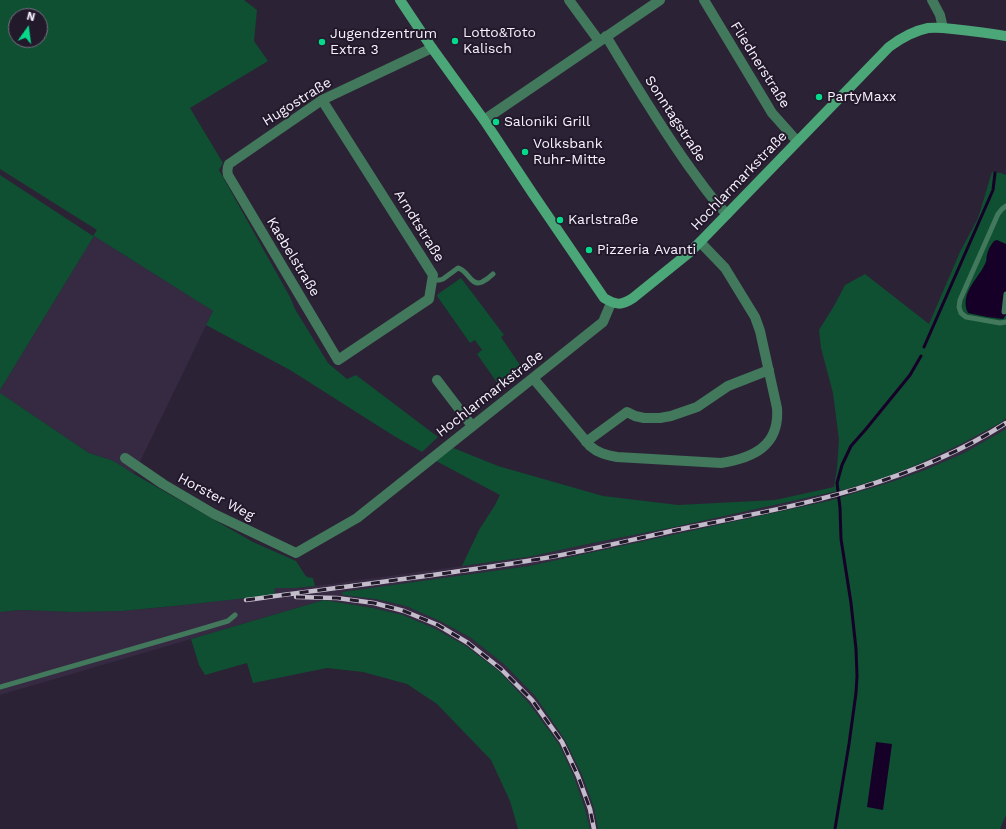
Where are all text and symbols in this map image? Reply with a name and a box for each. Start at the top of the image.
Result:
north arrow [8,8,48,48]
text: N [25,10,36,24]
street label: Fliednerstraße [727,19,793,111]
place label: Lotto&Toto Kalisch [463,25,536,58]
place label: Jugendzentrum Extra 3 [330,26,437,58]
marker: Lotto&Toto Kalisch [450,36,460,46]
marker: Jugendzentrum Extra 3 [317,37,327,47]
street label: Sonntagstraße [641,73,709,165]
street label: Hugostraße [259,74,335,130]
place label: PartyMaxx [827,89,897,105]
marker: PartyMaxx [814,92,824,102]
place label: Saloniki Grill [504,114,590,130]
marker: Saloniki Grill [491,117,501,127]
street label: Hochlarmarkstraße [687,128,791,234]
place label: Volksbank Ruhr-Mitte [533,136,606,168]
marker: Volksbank Ruhr-Mitte [520,147,530,157]
street label: Arndtstraße [390,187,448,265]
place label: Karlstraße [568,212,638,228]
street label: Kaebelstraße [263,214,323,300]
marker: Karlstraße [555,215,565,225]
place label: Pizzeria Avanti [597,242,696,258]
marker: Pizzeria Avanti [584,245,594,255]
street label: Hochlarmarkstraße [433,347,547,441]
street label: Horster Weg [175,470,257,524]

